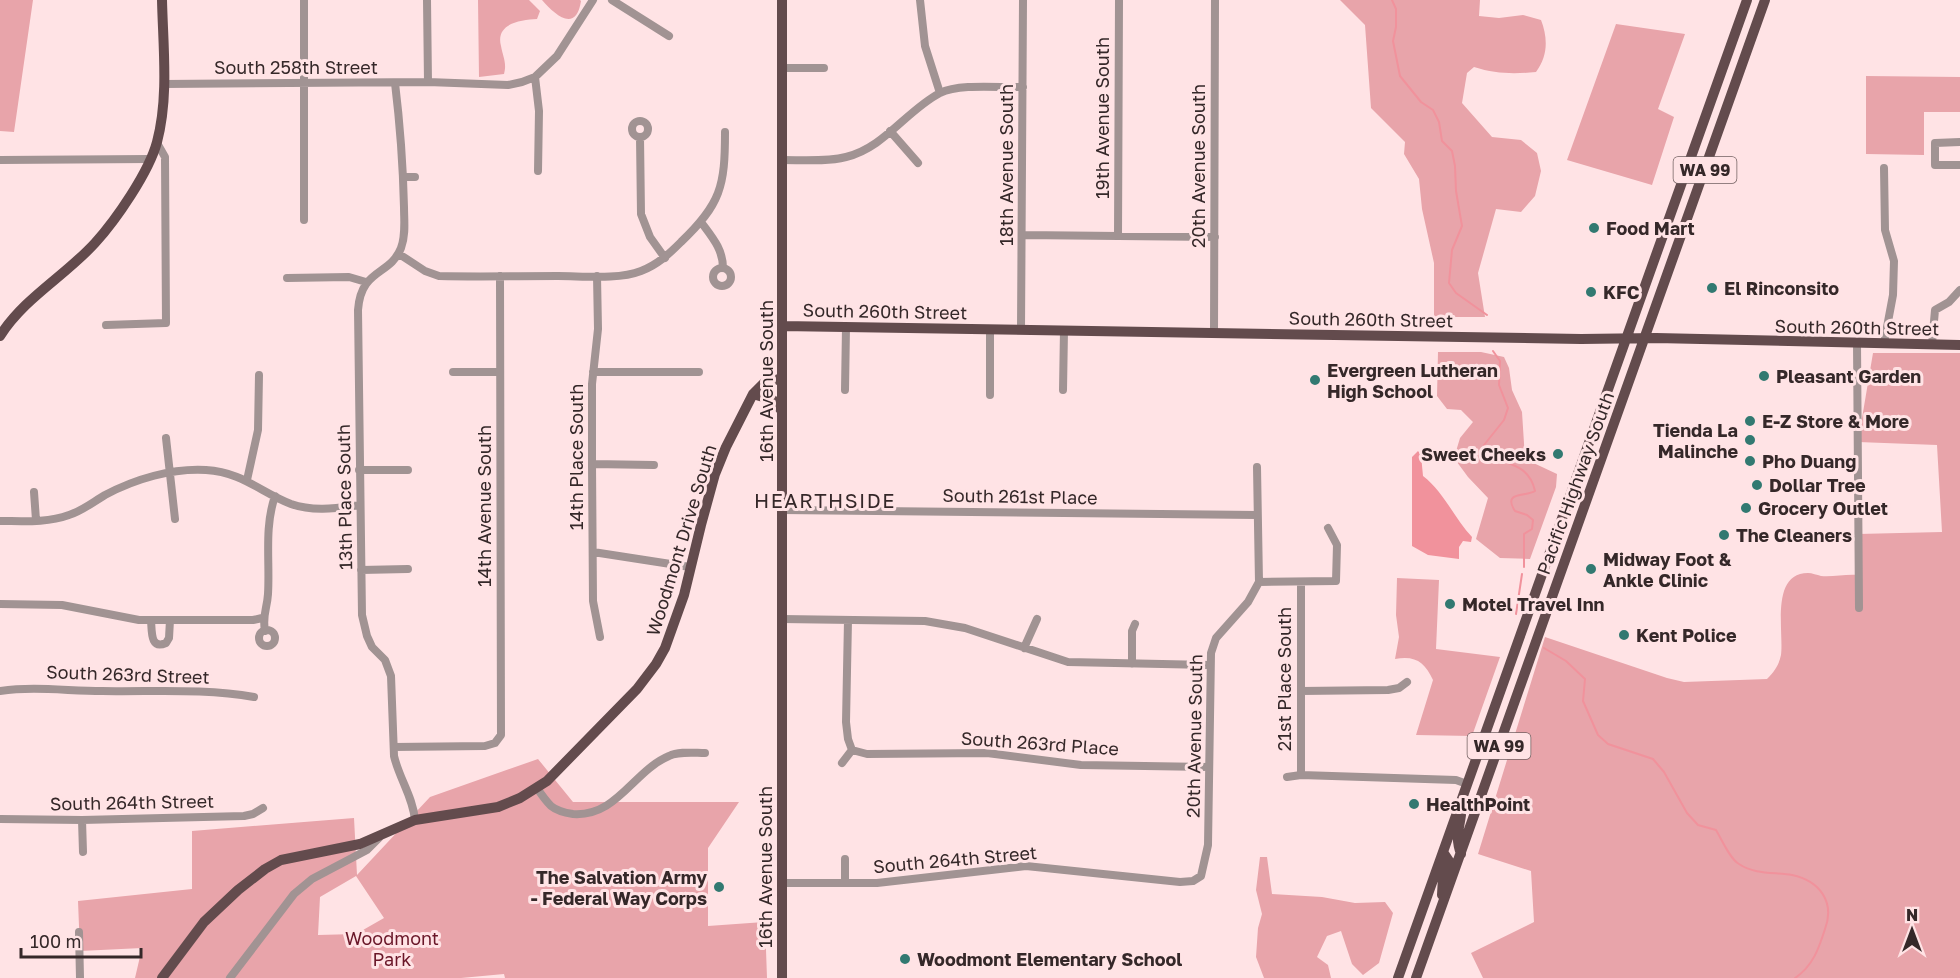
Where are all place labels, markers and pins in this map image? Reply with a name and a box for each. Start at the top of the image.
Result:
place label: Food Mart [1606,217,1695,239]
marker: Food Mart [1587,221,1601,235]
place label: El Rinconsito [1724,277,1839,299]
place label: KFC [1603,281,1640,303]
marker: El Rinconsito [1705,281,1719,295]
marker: KFC [1584,285,1598,299]
place label: Evergreen Lutheran High School [1327,359,1498,402]
place label: Pleasant Garden [1776,365,1921,387]
marker: Pleasant Garden [1757,369,1771,383]
marker: Evergreen Lutheran High School [1308,373,1322,387]
place label: E-Z Store & More [1762,410,1910,432]
marker: E-Z Store & More [1743,414,1757,428]
place label: Tienda La Malinche [1653,419,1738,462]
marker: Tienda La Malinche [1743,433,1757,447]
place label: Sweet Cheeks [1421,443,1546,465]
marker: Sweet Cheeks [1551,447,1565,461]
place label: Pho Duang [1762,450,1856,472]
marker: Pho Duang [1743,454,1757,468]
place label: Dollar Tree [1769,474,1866,496]
marker: Dollar Tree [1750,478,1764,492]
place label: Grocery Outlet [1758,497,1888,519]
marker: Grocery Outlet [1739,501,1753,515]
place label: The Cleaners [1736,524,1852,546]
marker: The Cleaners [1717,528,1731,542]
place label: Midway Foot & Ankle Clinic [1603,548,1732,591]
marker: Midway Foot & Ankle Clinic [1584,562,1598,576]
place label: Motel Travel Inn [1462,593,1605,615]
marker: Motel Travel Inn [1443,597,1457,611]
place label: Kent Police [1636,624,1737,646]
marker: Kent Police [1617,628,1631,642]
place label: HealthPoint [1426,793,1530,815]
marker: HealthPoint [1407,797,1421,811]
place label: The Salvation Army - Federal Way Corps [531,866,707,909]
marker: The Salvation Army - Federal Way Corps [712,880,726,894]
place label: Woodmont Elementary School [917,948,1182,970]
marker: Woodmont Elementary School [898,952,912,966]

